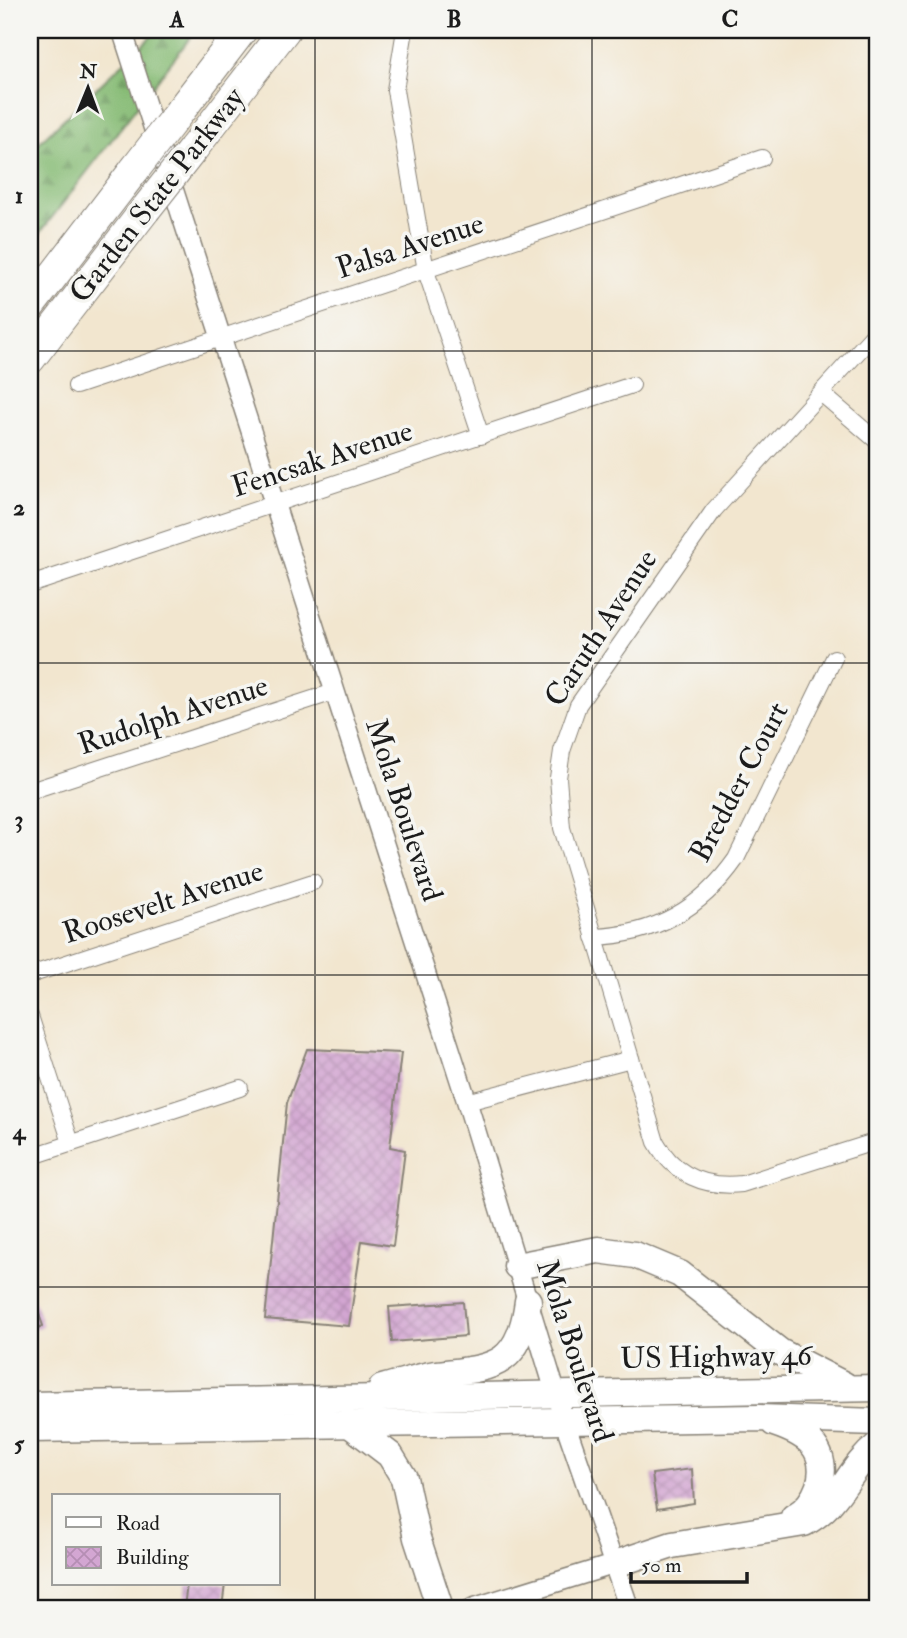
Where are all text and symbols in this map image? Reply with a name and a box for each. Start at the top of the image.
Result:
text: A [169,5,185,34]
text: B [446,5,462,34]
text: C [722,5,738,34]
north arrow [52,52,122,122]
text: N [79,60,98,84]
street label: Garden State Parkway [61,79,253,310]
text: 1 [15,181,23,210]
street label: Palsa Avenue [332,205,488,287]
street label: Fencsak Avenue [227,412,417,506]
text: 2 [13,493,25,522]
street label: Caruth Avenue [537,543,665,713]
street label: Rudolph Avenue [73,667,273,763]
street label: Bredder Court [681,696,797,868]
street label: Mola Boulevard [357,714,451,906]
text: 3 [15,805,23,834]
street label: Roosevelt Avenue [58,852,268,952]
text: 4 [12,1117,27,1146]
street label: Mola Boulevard [528,1255,622,1447]
street label: US Highway 46 [620,1337,814,1377]
text: 5 [14,1429,25,1458]
legend [52,1494,280,1586]
text: Road [116,1510,161,1537]
scale bar [631,1540,746,1584]
text: Building [116,1544,189,1571]
text: 50 m [641,1552,682,1579]

